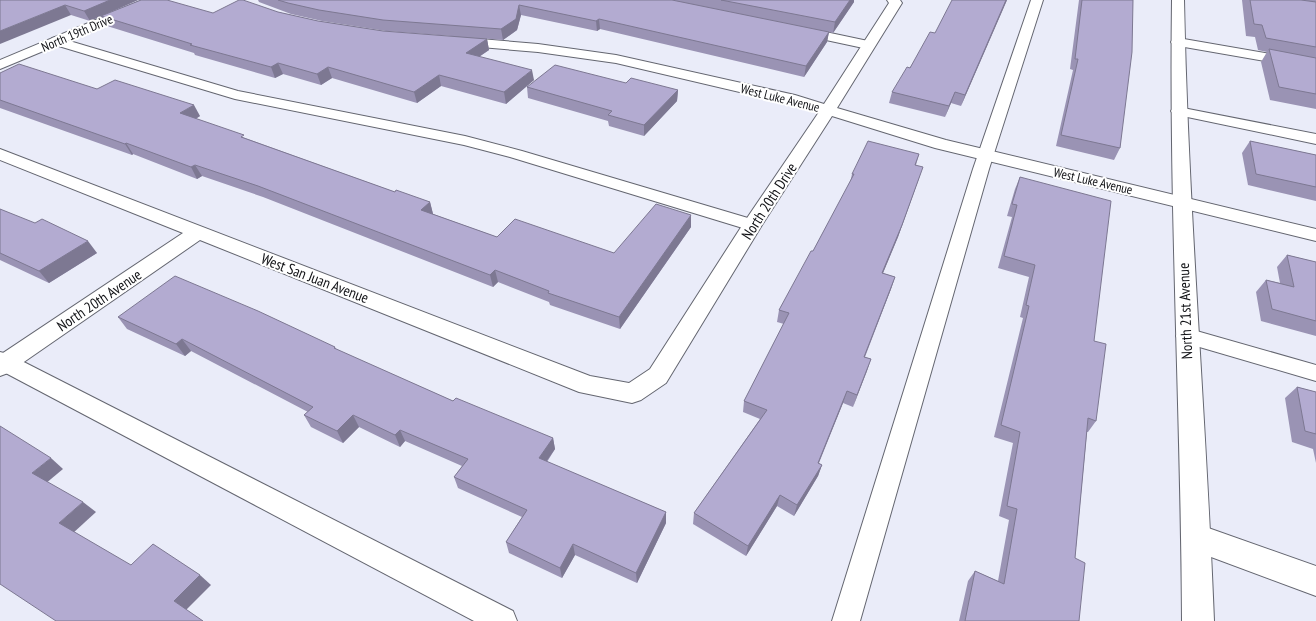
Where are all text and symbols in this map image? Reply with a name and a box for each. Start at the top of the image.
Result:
street label: North 19th Drive [39,10,115,56]
street label: West Luke Avenue [739,80,821,116]
street label: North 20th Drive [737,159,801,243]
street label: West Luke Avenue [1052,164,1134,198]
street label: West San Juan Avenue [259,249,371,307]
street label: North 21st Avenue [1174,263,1196,359]
street label: North 20th Avenue [53,265,145,335]

